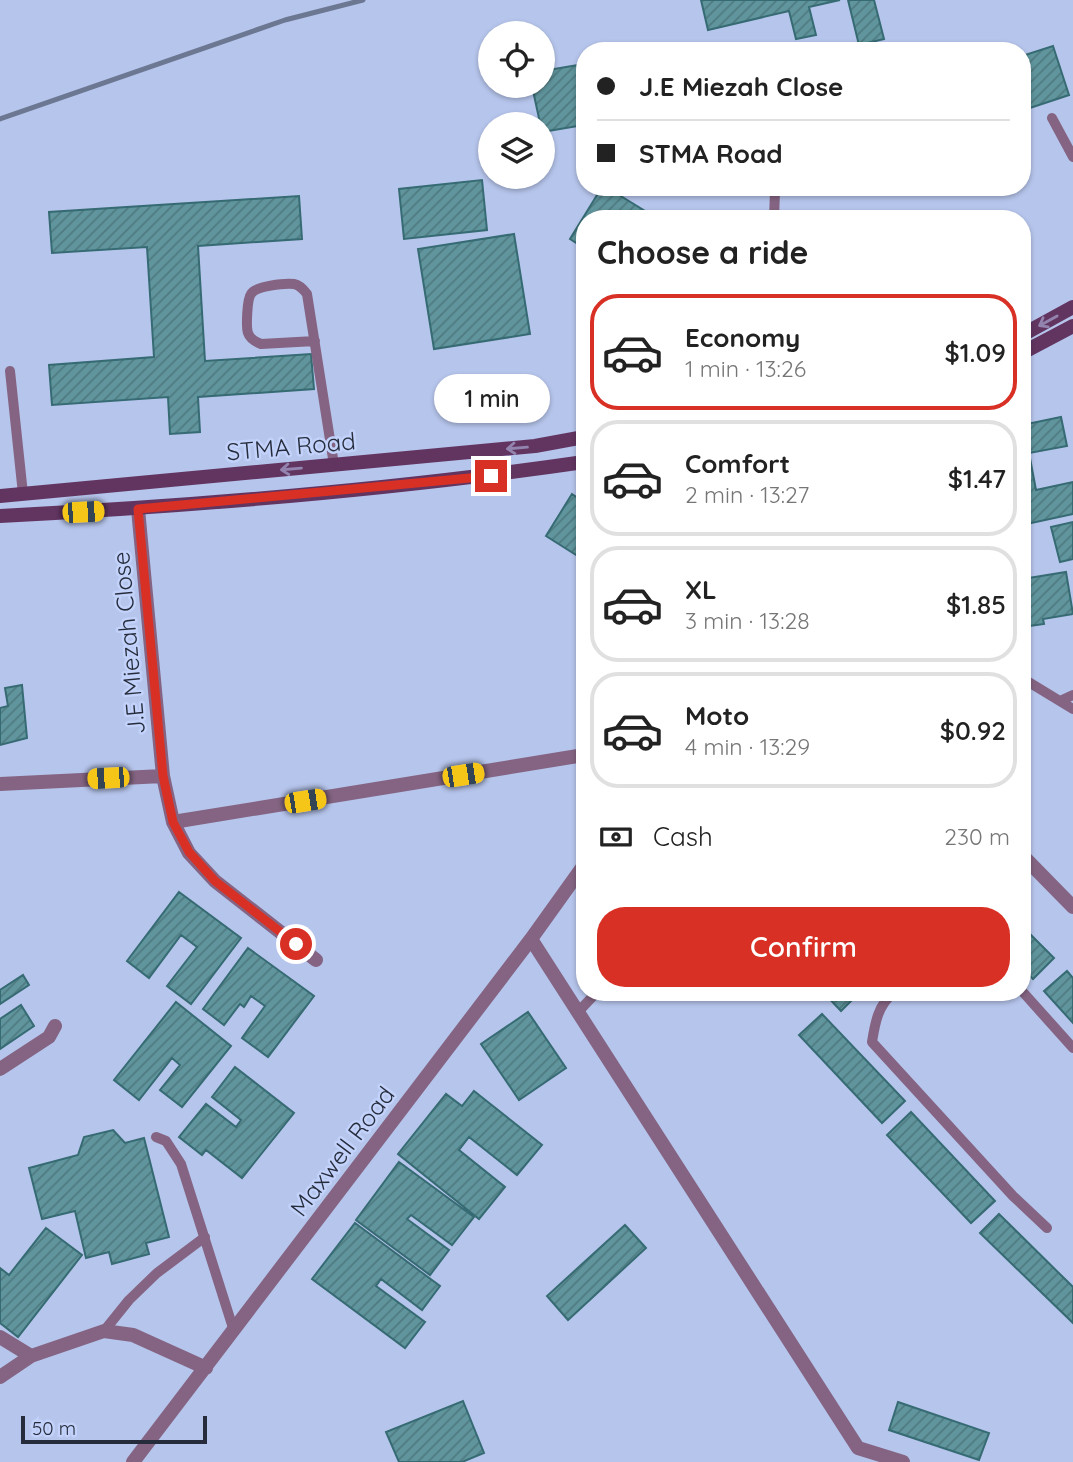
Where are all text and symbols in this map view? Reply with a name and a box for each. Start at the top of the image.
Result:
map controls [478,21,555,189]
button: locate [478,21,555,98]
text: J.E Miezah Close [639,70,843,103]
button: layers [478,112,555,189]
text: STMA Road [639,137,783,170]
text: Choose a ride [597,232,809,272]
one-way arrow [1038,314,1058,328]
icon: car [601,321,664,384]
text: Economy [685,321,800,354]
text: $1.09 [944,336,1006,369]
text: 1 min · 13:26 [685,354,806,383]
callout: 1 min [433,374,549,424]
text: 1 min [464,384,520,413]
street label: STMA Road [225,425,357,467]
one-way arrow [506,442,529,455]
icon: car [601,447,664,510]
text: Comfort [685,447,790,480]
route end [475,460,507,492]
text: $1.47 [948,462,1006,495]
one-way arrow [280,463,302,476]
text: 2 min · 13:27 [685,480,809,509]
car [62,500,105,524]
street label: J.E Miezah Close [105,550,151,736]
icon: car [601,573,664,636]
text: XL [685,573,717,606]
text: $1.85 [946,588,1006,621]
text: 3 min · 13:28 [685,606,810,635]
icon: car [601,699,664,762]
text: Moto [685,699,749,732]
text: $0.92 [940,714,1006,747]
text: 4 min · 13:29 [685,732,810,761]
car [441,761,486,789]
car [87,766,130,790]
car [283,787,328,815]
icon: cash [597,818,635,856]
text: Cash [653,820,713,853]
text: 230 m [944,822,1010,851]
button: Confirm [597,907,1010,987]
route start [280,928,312,960]
street label: Maxwell Road [283,1080,401,1222]
scale bar [21,1413,206,1445]
text: 50 m [32,1416,76,1440]

